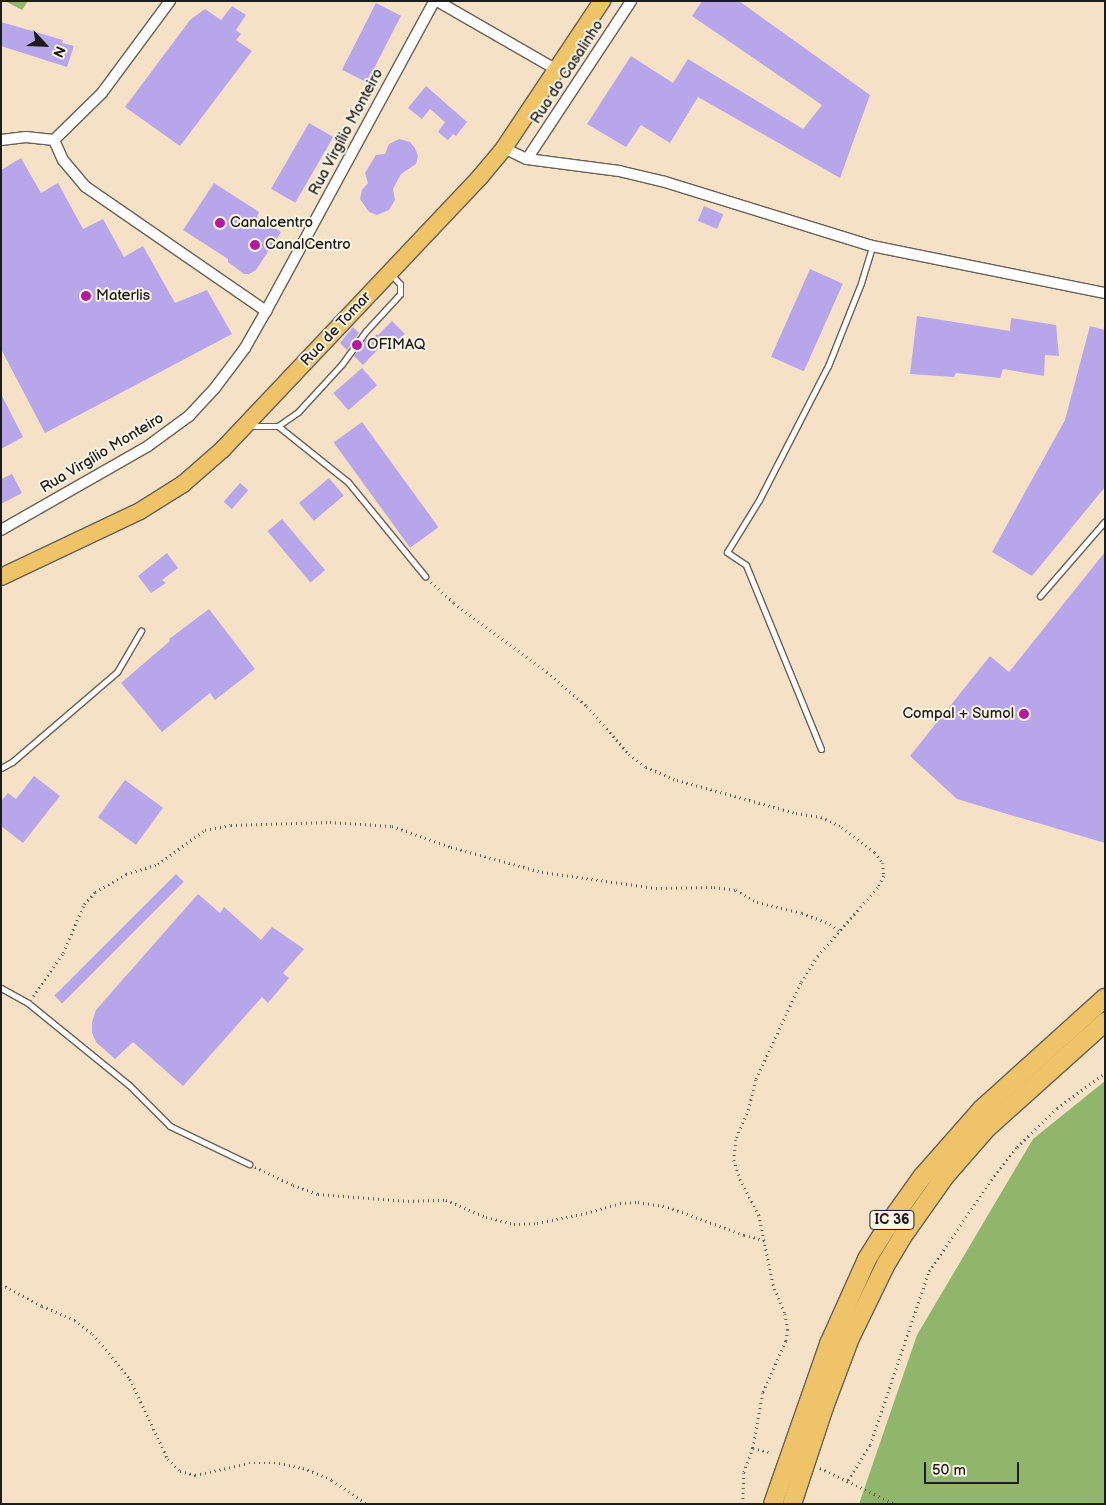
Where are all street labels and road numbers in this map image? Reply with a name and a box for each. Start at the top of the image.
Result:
street label: Rua do Casalinho [527,17,607,127]
street label: Rua Virgílio Monteiro [305,65,387,199]
street label: Rua de Tomar [297,288,375,370]
street label: Rua Virgílio Monteiro [37,409,167,497]
road number: IC 36 [868,1208,916,1232]

